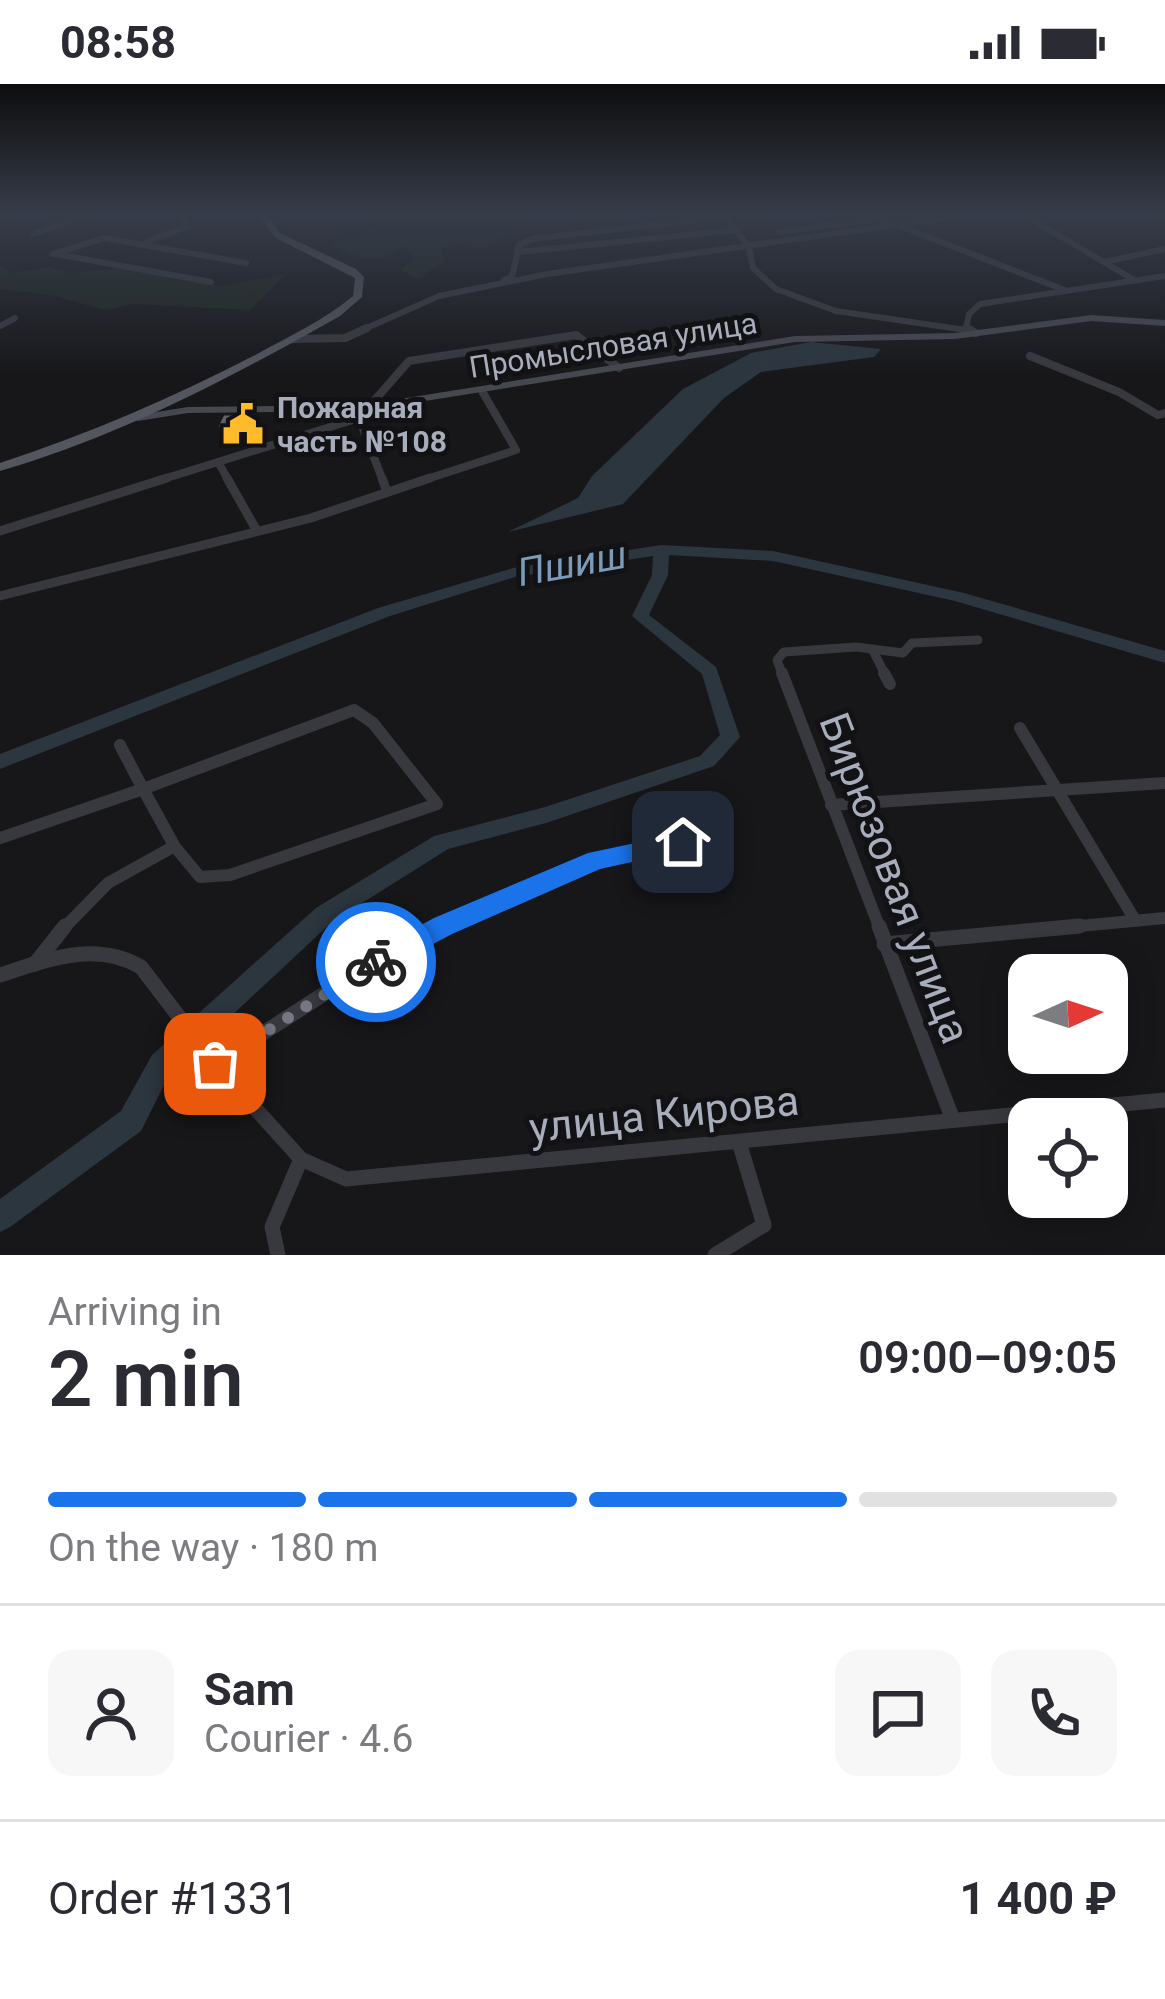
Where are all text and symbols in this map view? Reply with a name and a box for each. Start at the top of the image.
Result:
text: 08:58 [60,16,176,69]
street label: Промысловая улица [467,305,759,385]
place label: Пожарная часть №108 [277,390,447,459]
public building icon: Пожарная часть №108 [220,401,266,447]
water label: Пшиш [514,532,630,596]
street label: Бирюзовая улица [810,706,980,1050]
pin [632,791,734,893]
icon: home [650,809,716,875]
courier [316,902,436,1022]
icon: bike [343,929,409,995]
north arrow [1008,954,1128,1074]
map controls [1008,954,1128,1218]
pin [164,1013,266,1115]
icon: bag [182,1031,248,1097]
street label: улица Кирова [527,1075,801,1153]
button: locate [1008,1098,1128,1218]
text: Arriving in [48,1289,222,1335]
text: 09:00–09:05 [858,1331,1117,1384]
text: 2 min [48,1334,244,1425]
text: On the way · 180 m [48,1525,379,1571]
button: person [48,1650,174,1776]
button: chat [835,1650,961,1776]
button: phone [991,1650,1117,1776]
text: Sam [204,1663,295,1716]
text: Courier · 4.6 [204,1716,413,1762]
text: Order #1331 [48,1872,298,1925]
text: 1 400 ₽ [960,1872,1117,1925]

